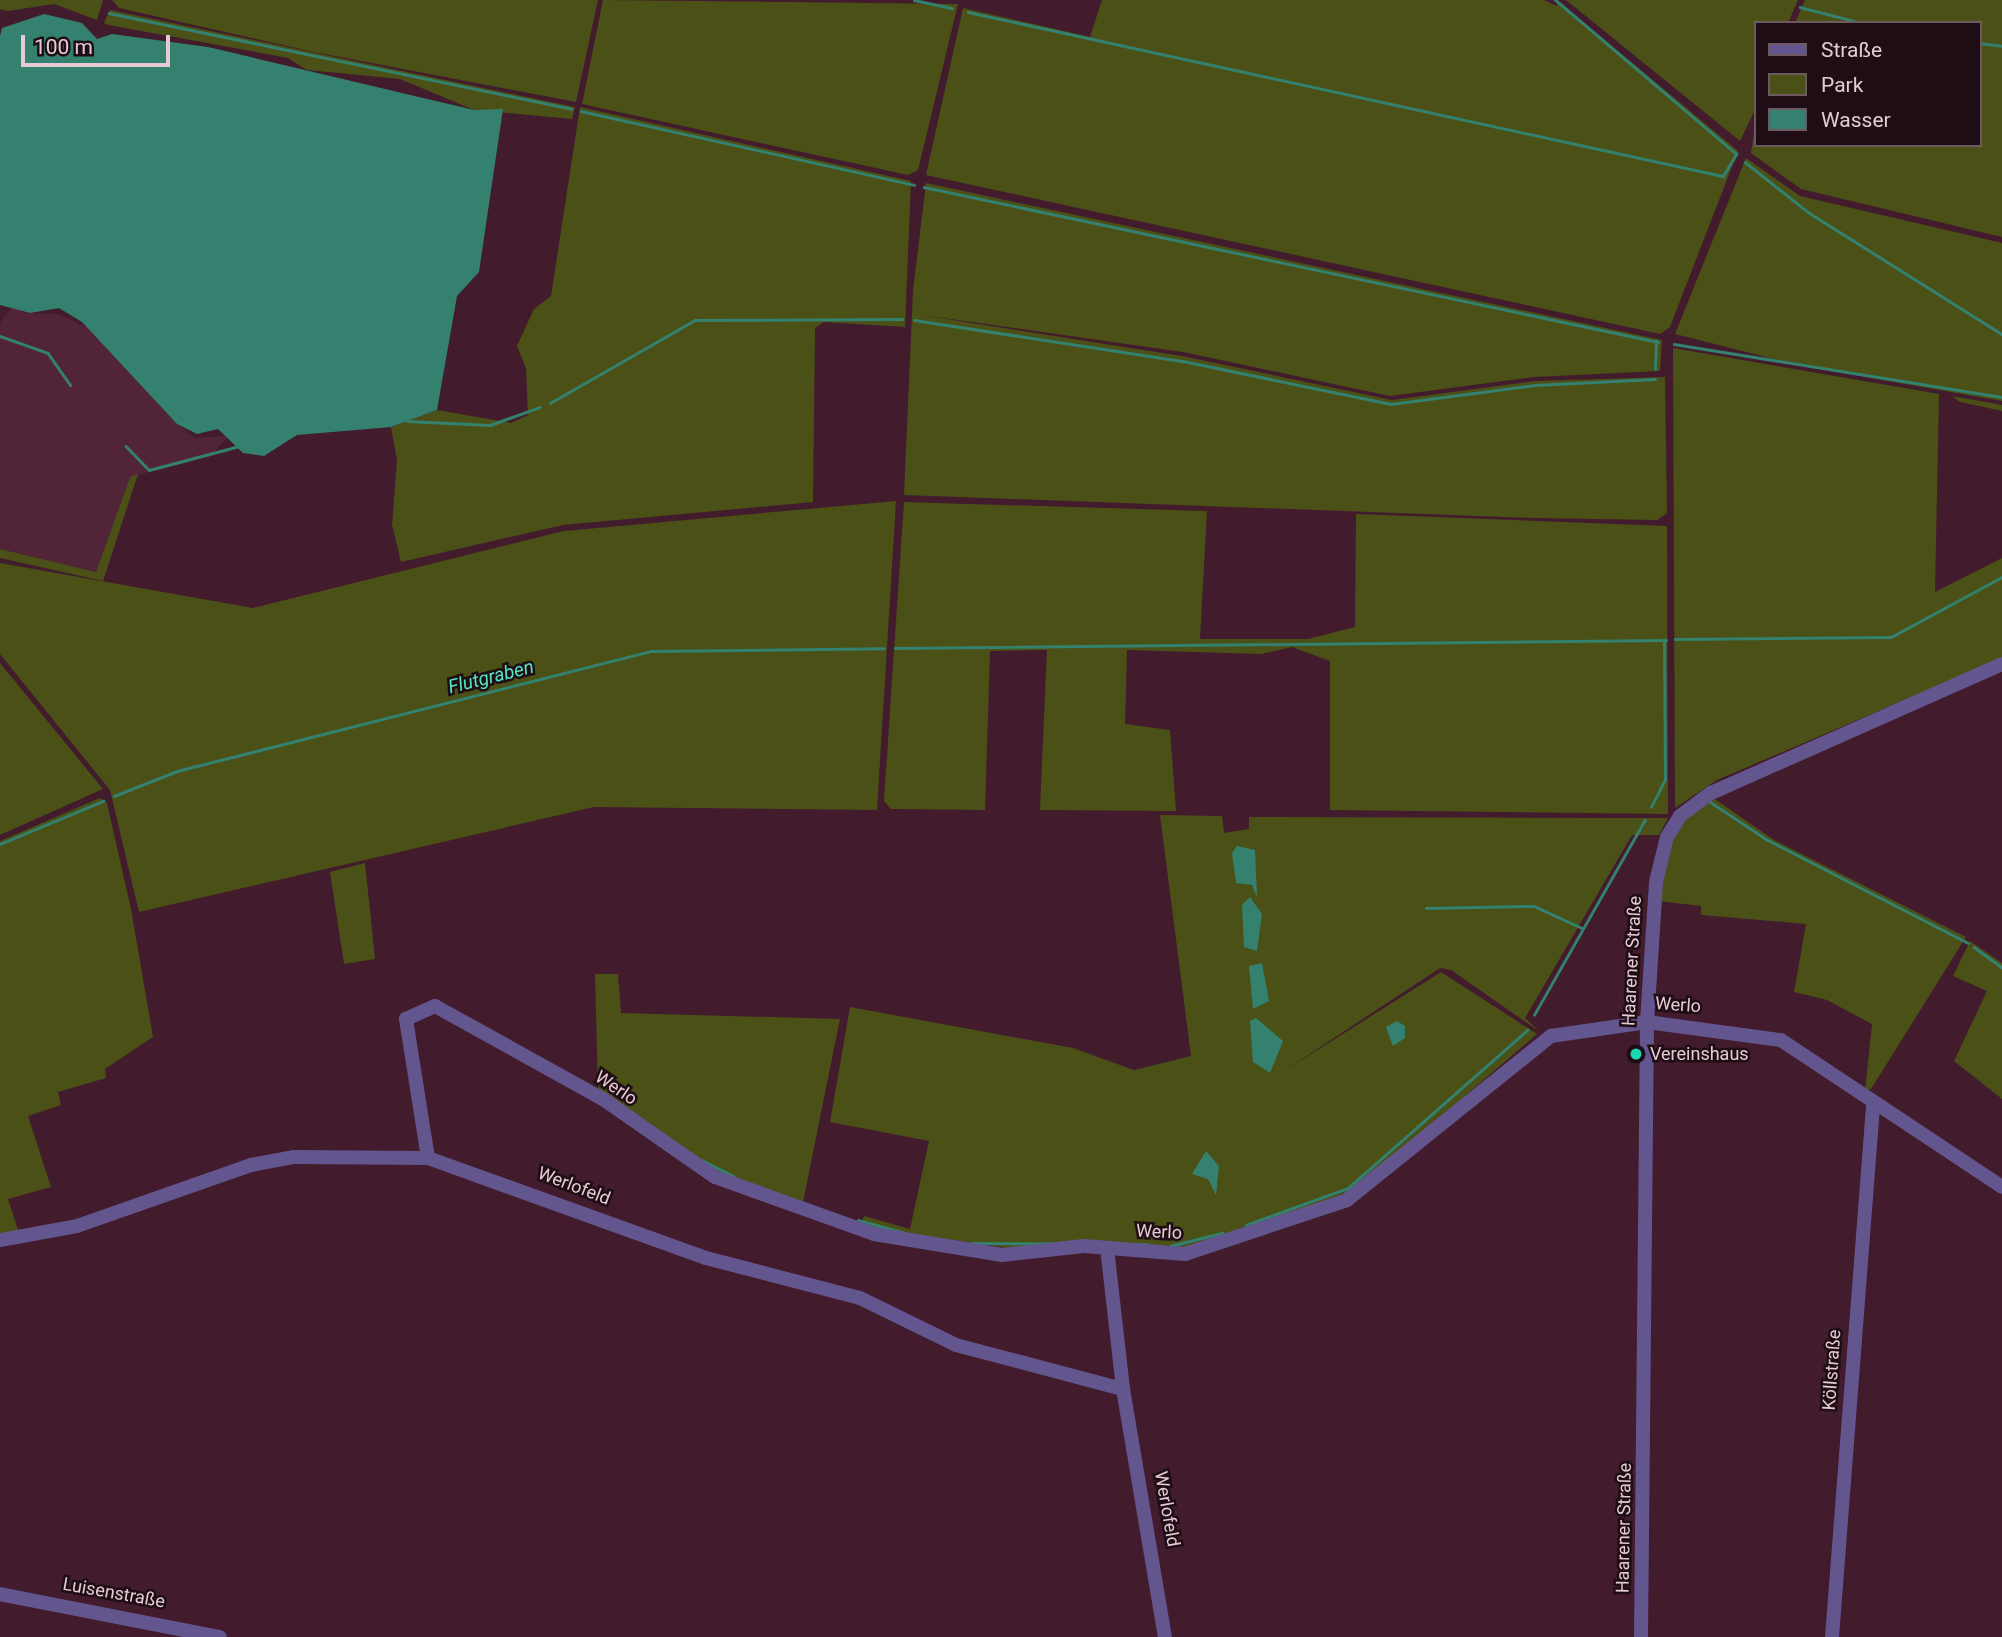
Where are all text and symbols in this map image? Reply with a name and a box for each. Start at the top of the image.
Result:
scale bar [24,21,173,65]
legend [1754,21,1981,147]
text: 100 m [34,35,93,59]
text: Straße [1821,38,1882,62]
text: Park [1821,73,1863,97]
text: Wasser [1821,108,1891,132]
water label: Flutgraben [446,655,536,699]
street label: Haarener Straße [1618,895,1646,1027]
street label: Werlo [1654,993,1702,1017]
place label: Vereinshaus [1650,1043,1749,1065]
marker: Vereinshaus [1628,1046,1644,1062]
street label: Werlo [591,1066,641,1110]
street label: Werlofeld [535,1162,613,1210]
street label: Werlo [1135,1220,1183,1244]
street label: Köllstraße [1818,1329,1846,1411]
street label: Haarener Straße [1612,1463,1636,1593]
street label: Werlofeld [1150,1470,1184,1548]
street label: Luisenstraße [61,1573,167,1613]

